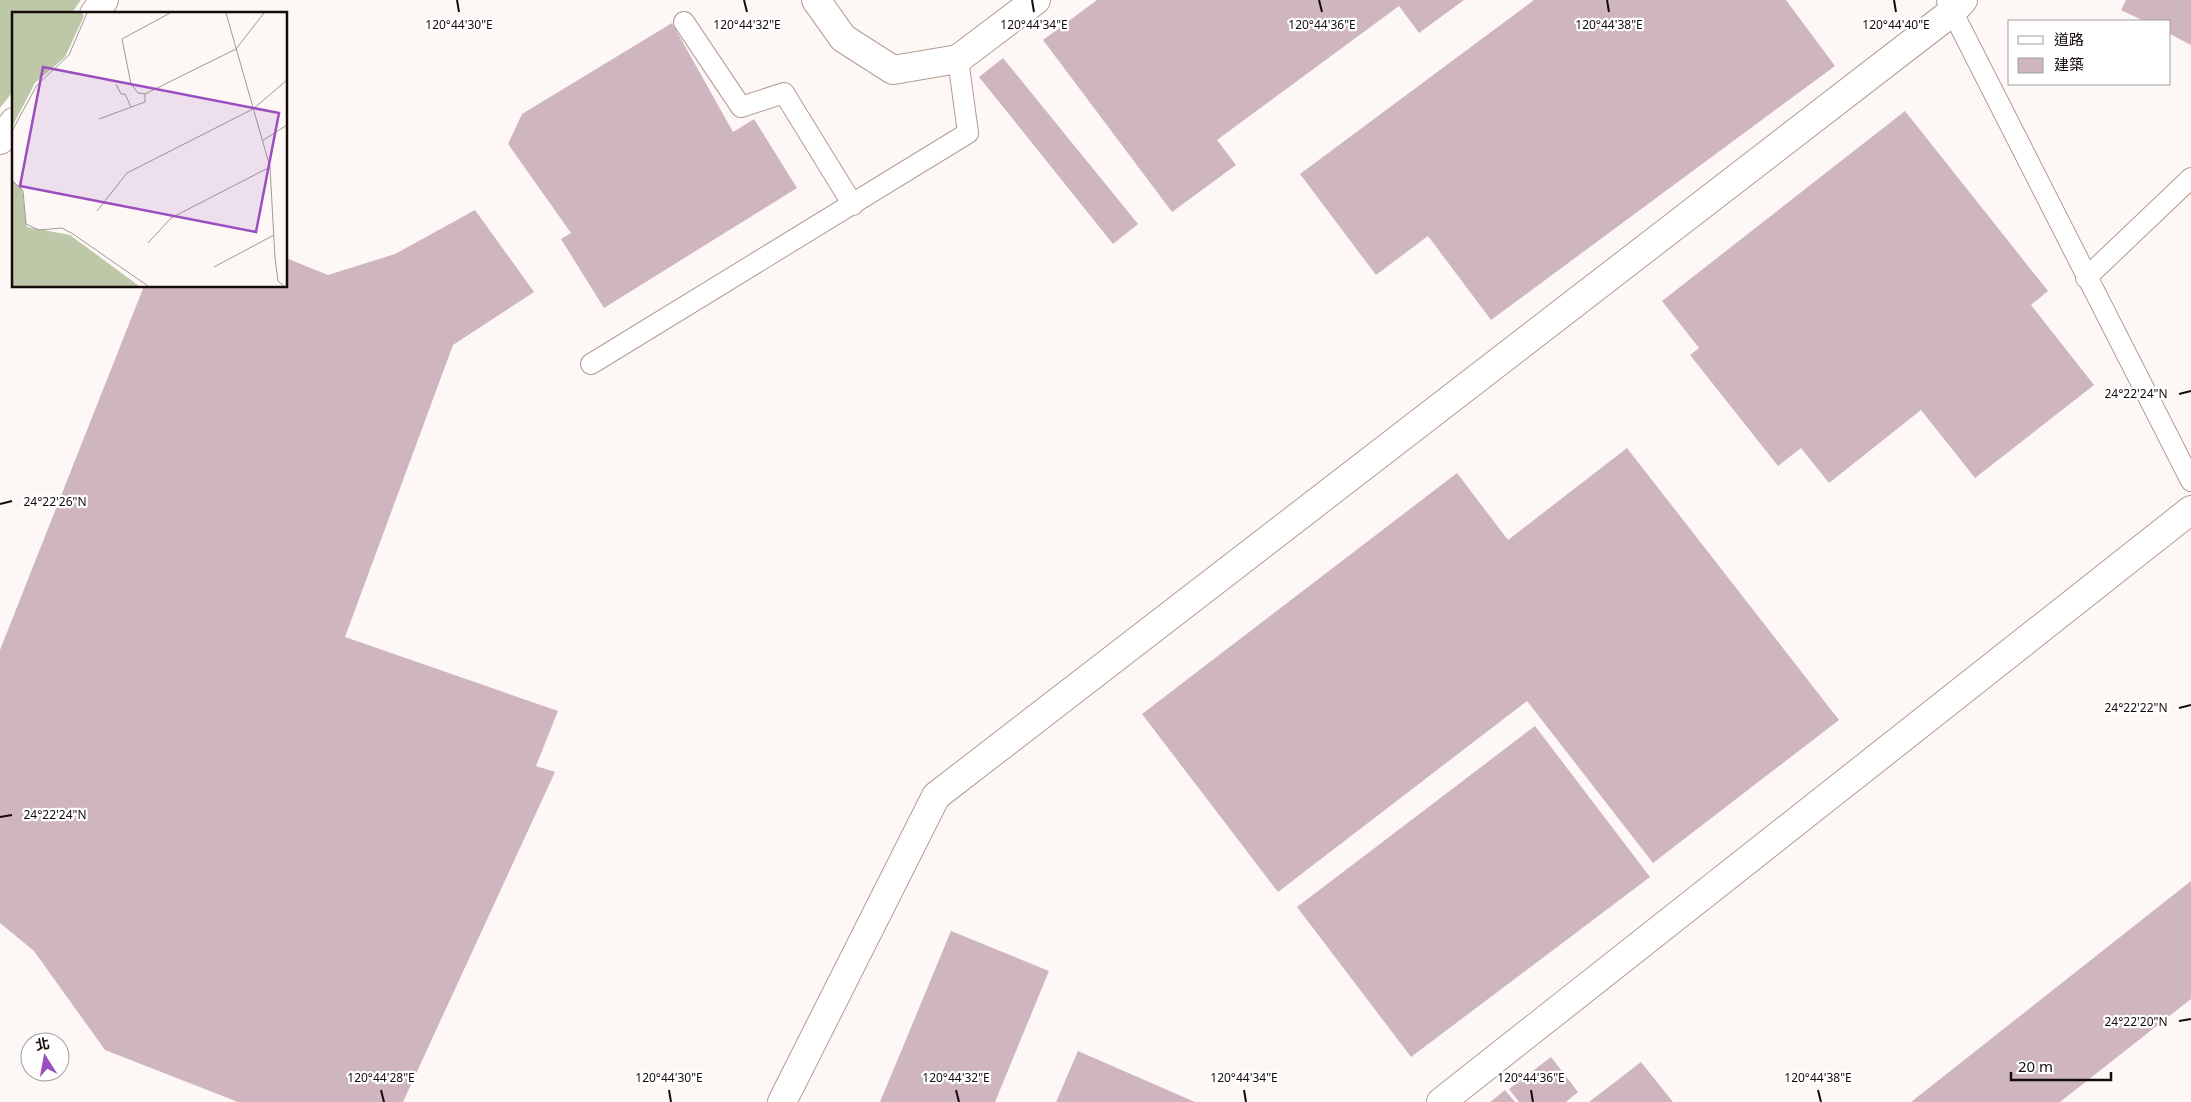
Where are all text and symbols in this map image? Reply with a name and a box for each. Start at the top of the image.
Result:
inset map [12,12,288,288]
text: 120°44'30"E [425,16,493,33]
text: 120°44'32"E [713,16,781,33]
text: 120°44'34"E [1000,16,1068,33]
text: 120°44'36"E [1288,16,1356,33]
text: 120°44'38"E [1575,16,1643,33]
text: 120°44'40"E [1862,16,1930,33]
legend [2008,20,2171,85]
text: 道路 [2054,29,2084,49]
text: 建築 [2054,54,2084,74]
text: 24°22'24"N [2104,385,2168,402]
text: 24°22'26"N [23,493,87,510]
text: 24°22'22"N [2104,699,2168,716]
text: 24°22'24"N [23,806,87,823]
text: 24°22'20"N [2104,1013,2168,1030]
north arrow [20,1032,70,1082]
text: 北 [34,1033,51,1054]
scale bar [2011,1050,2111,1082]
text: 20 m [2018,1056,2053,1076]
text: 120°44'28"E [347,1069,415,1086]
text: 120°44'30"E [635,1069,703,1086]
text: 120°44'32"E [922,1069,990,1086]
text: 120°44'34"E [1210,1069,1278,1086]
text: 120°44'36"E [1497,1069,1565,1086]
text: 120°44'38"E [1784,1069,1852,1086]

